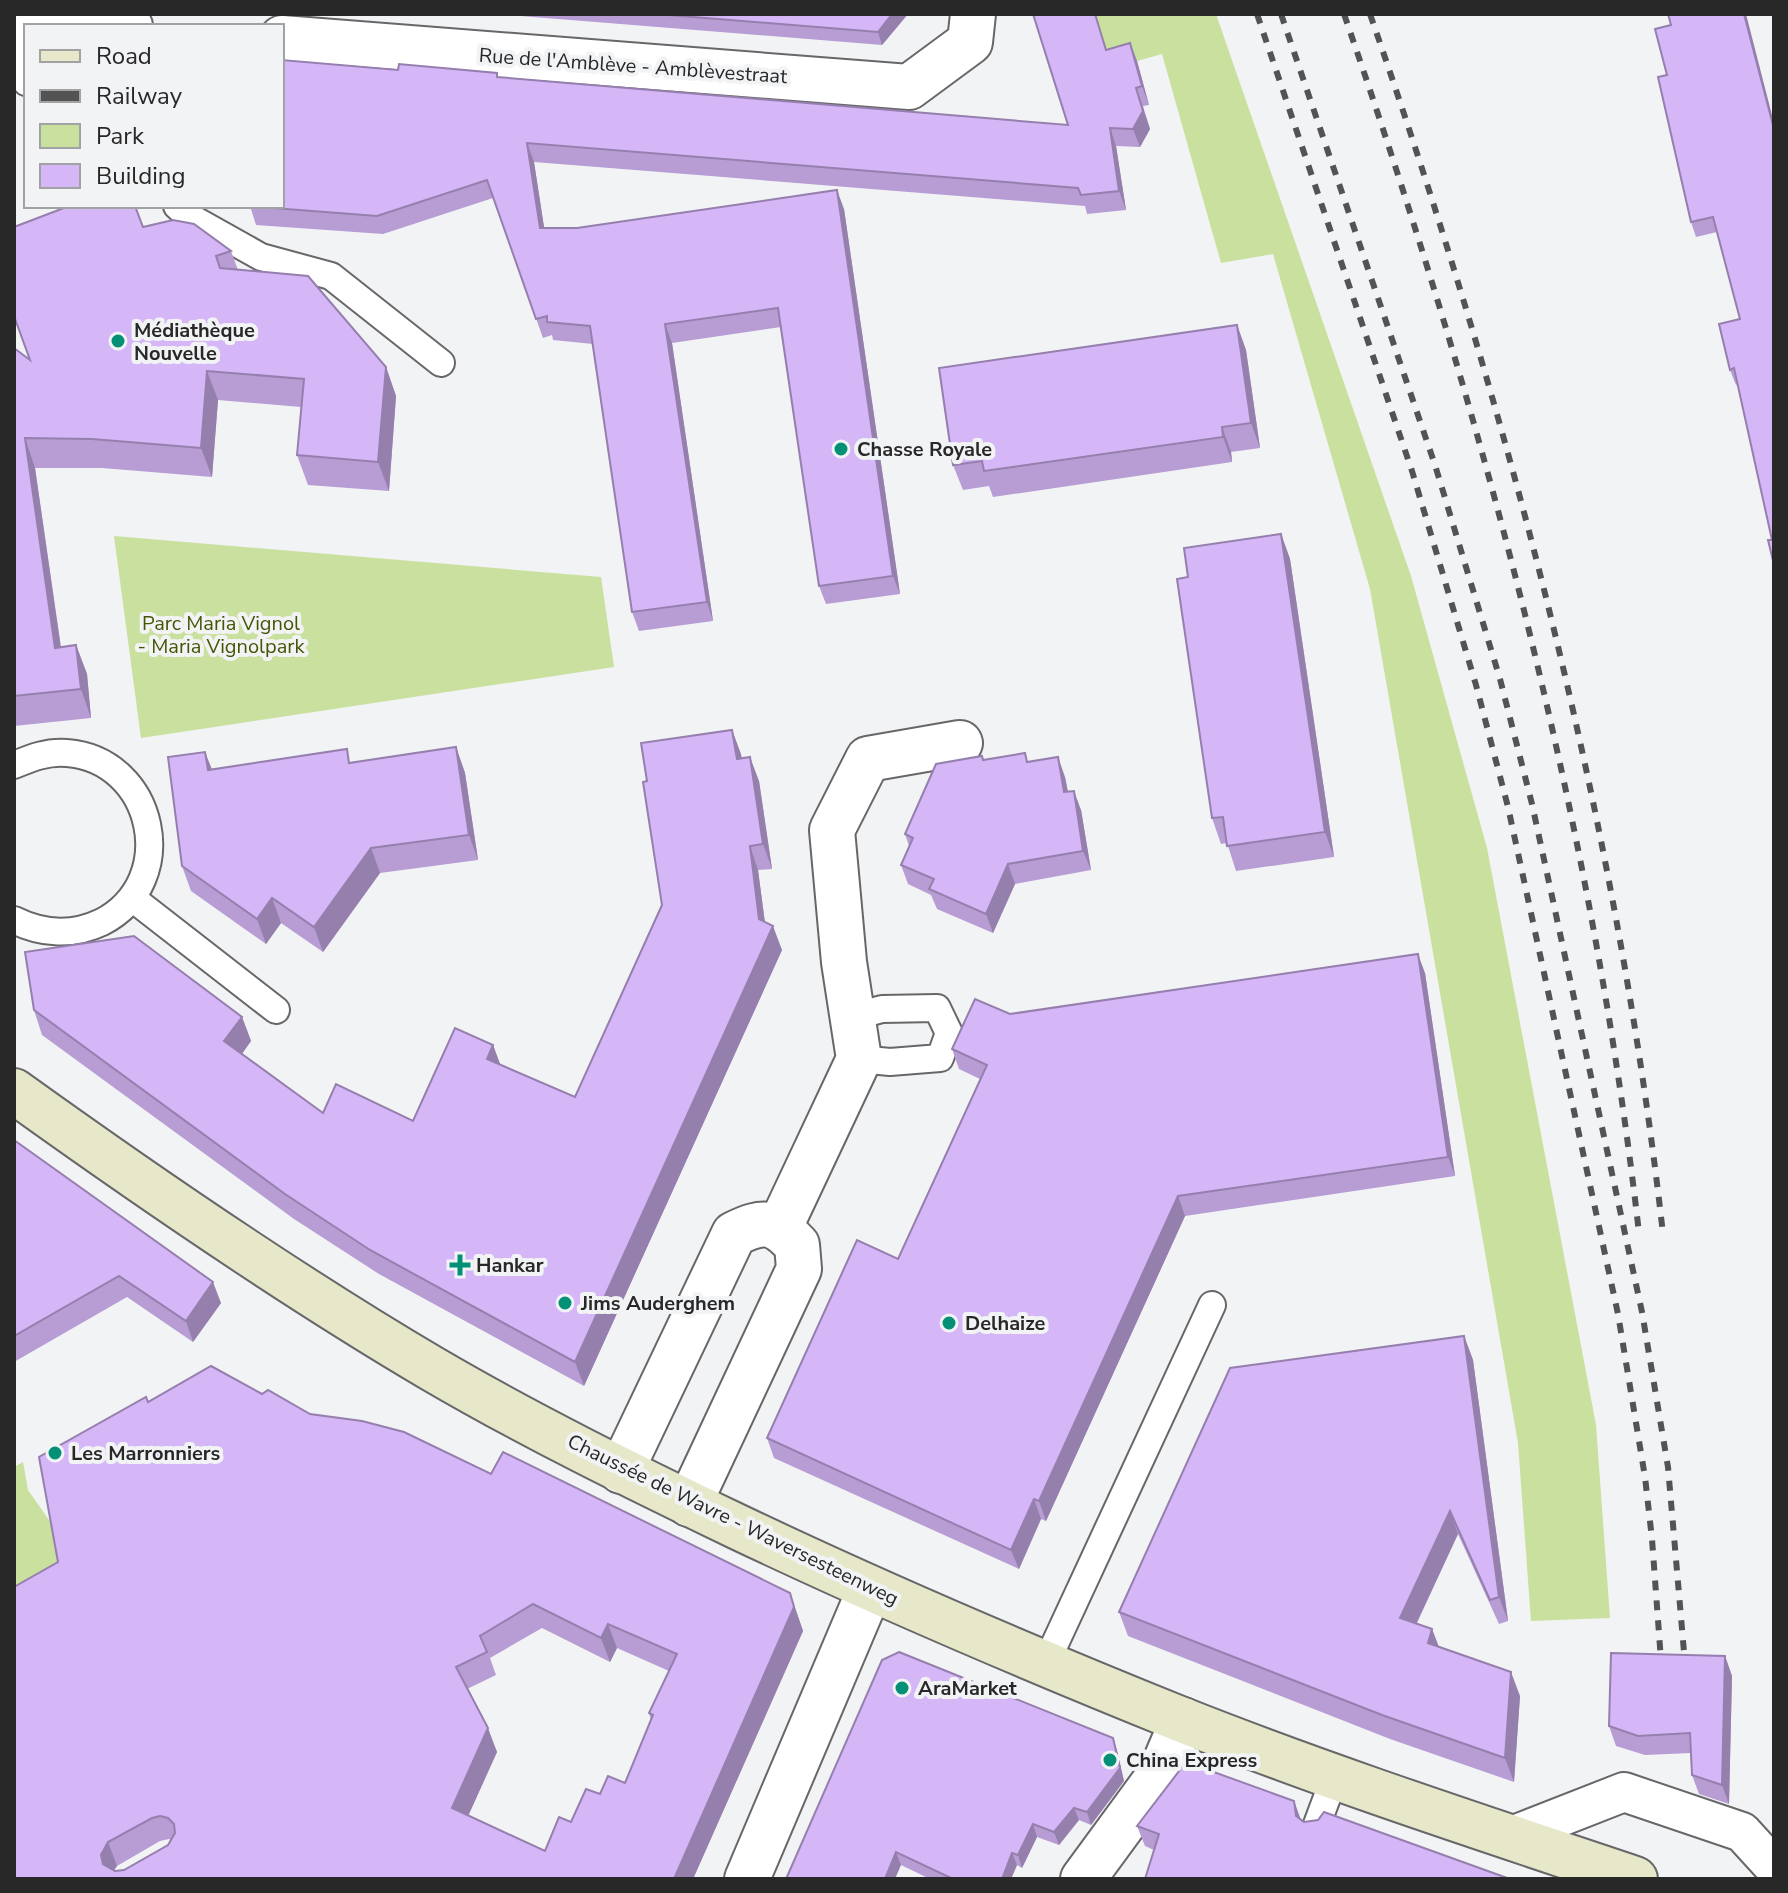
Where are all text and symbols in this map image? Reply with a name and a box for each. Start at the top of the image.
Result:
legend [24,24,284,208]
text: Road [96,40,152,72]
street label: Rue de l'Amblève - Amblèvestraat [478,42,789,90]
text: Railway [96,80,183,112]
text: Park [96,120,145,152]
text: Building [96,160,186,192]
place label: Médiathèque Nouvelle [134,317,255,367]
marker: Médiathèque Nouvelle [109,332,127,350]
place label: Chasse Royale [857,436,992,463]
marker: Chasse Royale [832,440,850,458]
park label: Parc Maria Vignol - Maria Vignolpark [138,610,305,660]
place label: Hankar [476,1252,544,1279]
marker: Hankar [451,1256,469,1274]
place label: Jims Auderghem [580,1290,735,1317]
marker: Jims Auderghem [556,1294,574,1312]
place label: Delhaize [965,1310,1045,1337]
marker: Delhaize [940,1314,958,1332]
street label: Chaussée de Wavre - Waversesteenweg [563,1428,903,1612]
place label: Les Marronniers [71,1440,221,1467]
marker: Les Marronniers [46,1444,64,1462]
place label: AraMarket [918,1675,1017,1702]
marker: AraMarket [893,1679,911,1697]
place label: China Express [1126,1747,1258,1774]
marker: China Express [1101,1751,1119,1769]

